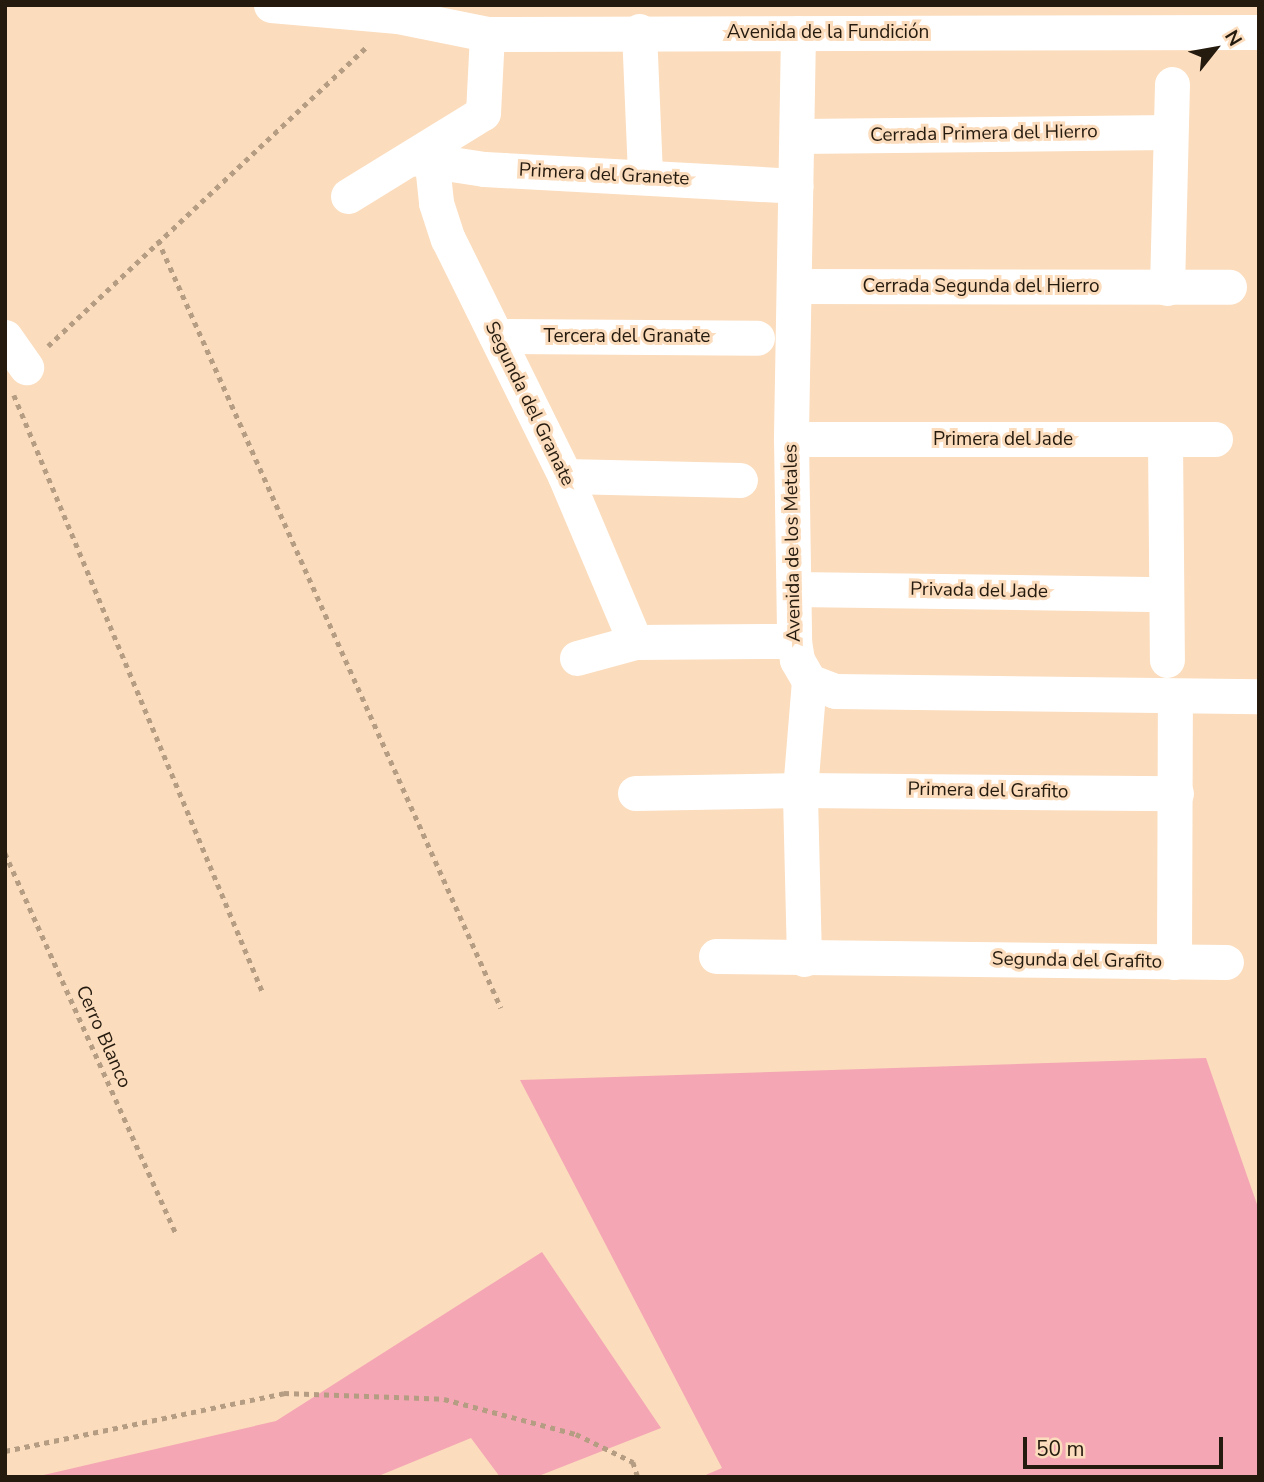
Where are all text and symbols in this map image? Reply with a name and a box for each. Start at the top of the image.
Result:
north arrow [1180,14,1250,84]
street label: Avenida de la Fundición [727,22,929,44]
text: N [1218,25,1248,51]
street label: Cerrada Primera del Hierro [870,121,1098,147]
street label: Primera del Granete [518,159,690,191]
street label: Cerrada Segunda del Hierro [863,276,1099,298]
street label: Segunda del Granate [479,318,579,490]
street label: Tercera del Granate [544,326,710,348]
street label: Primera del Jade [933,429,1073,451]
street label: Avenida de los Metales [780,444,806,642]
street label: Privada del Jade [910,578,1048,604]
street label: Primera del Grafito [907,778,1069,804]
street label: Segunda del Grafito [992,948,1162,974]
street label: Cerro Blanco [70,982,136,1092]
scale bar [1026,1422,1226,1466]
text: 50 m [1036,1435,1085,1463]

